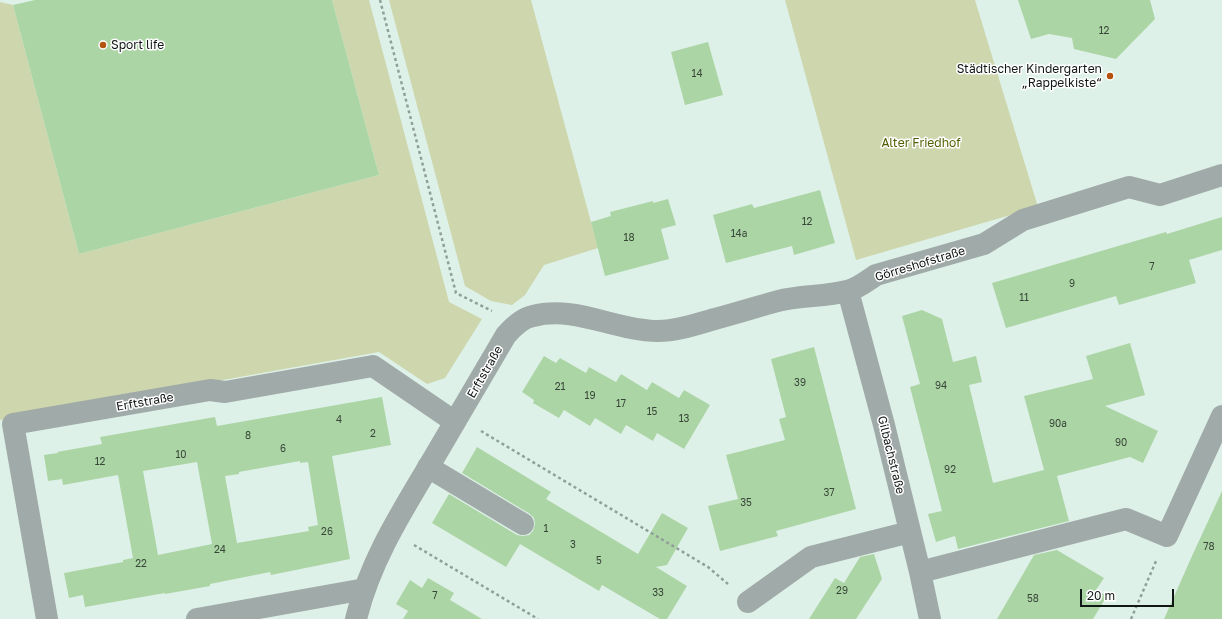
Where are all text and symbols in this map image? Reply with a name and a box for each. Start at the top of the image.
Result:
house number: 12 [1099,25,1109,37]
place label: Sport life [111,38,164,52]
marker: Sport life [98,40,108,50]
place label: Städtischer Kindergarten „Rappelkiste“ [957,62,1102,90]
house number: 14 [692,68,702,80]
marker: Städtischer Kindergarten „Rappelkiste“ [1105,71,1115,81]
park label: Alter Friedhof [881,136,961,150]
house number: 12 [802,216,812,228]
house number: 14a [731,228,747,240]
house number: 18 [624,232,634,244]
street label: Görreshofstraße [873,243,967,285]
house number: 7 [1149,261,1155,273]
house number: 9 [1069,278,1075,290]
house number: 11 [1019,292,1029,304]
street label: Erftstraße [464,343,506,401]
house number: 39 [794,377,806,389]
house number: 94 [935,380,947,392]
house number: 21 [555,381,565,393]
street label: Erftstraße [115,390,175,414]
house number: 19 [585,390,595,402]
house number: 17 [616,398,626,410]
house number: 15 [647,406,657,418]
house number: 13 [679,413,689,425]
house number: 4 [336,414,342,426]
street label: Gilbachstraße [874,414,908,496]
house number: 90a [1049,418,1067,430]
house number: 2 [370,428,376,440]
house number: 8 [245,430,251,442]
house number: 90 [1115,437,1127,449]
house number: 6 [280,443,286,455]
house number: 10 [175,449,187,461]
house number: 12 [95,456,105,468]
house number: 92 [944,464,956,476]
house number: 37 [823,487,835,499]
house number: 35 [740,497,752,509]
house number: 1 [544,523,548,535]
house number: 26 [321,526,333,538]
house number: 3 [570,539,576,551]
house number: 78 [1203,541,1215,553]
house number: 24 [214,544,226,556]
house number: 5 [596,555,602,567]
house number: 22 [135,558,147,570]
scale bar [1082,581,1176,607]
house number: 29 [836,585,848,597]
house number: 33 [652,587,664,599]
text: 20 m [1087,588,1115,603]
house number: 7 [432,590,438,602]
house number: 58 [1027,593,1039,605]

